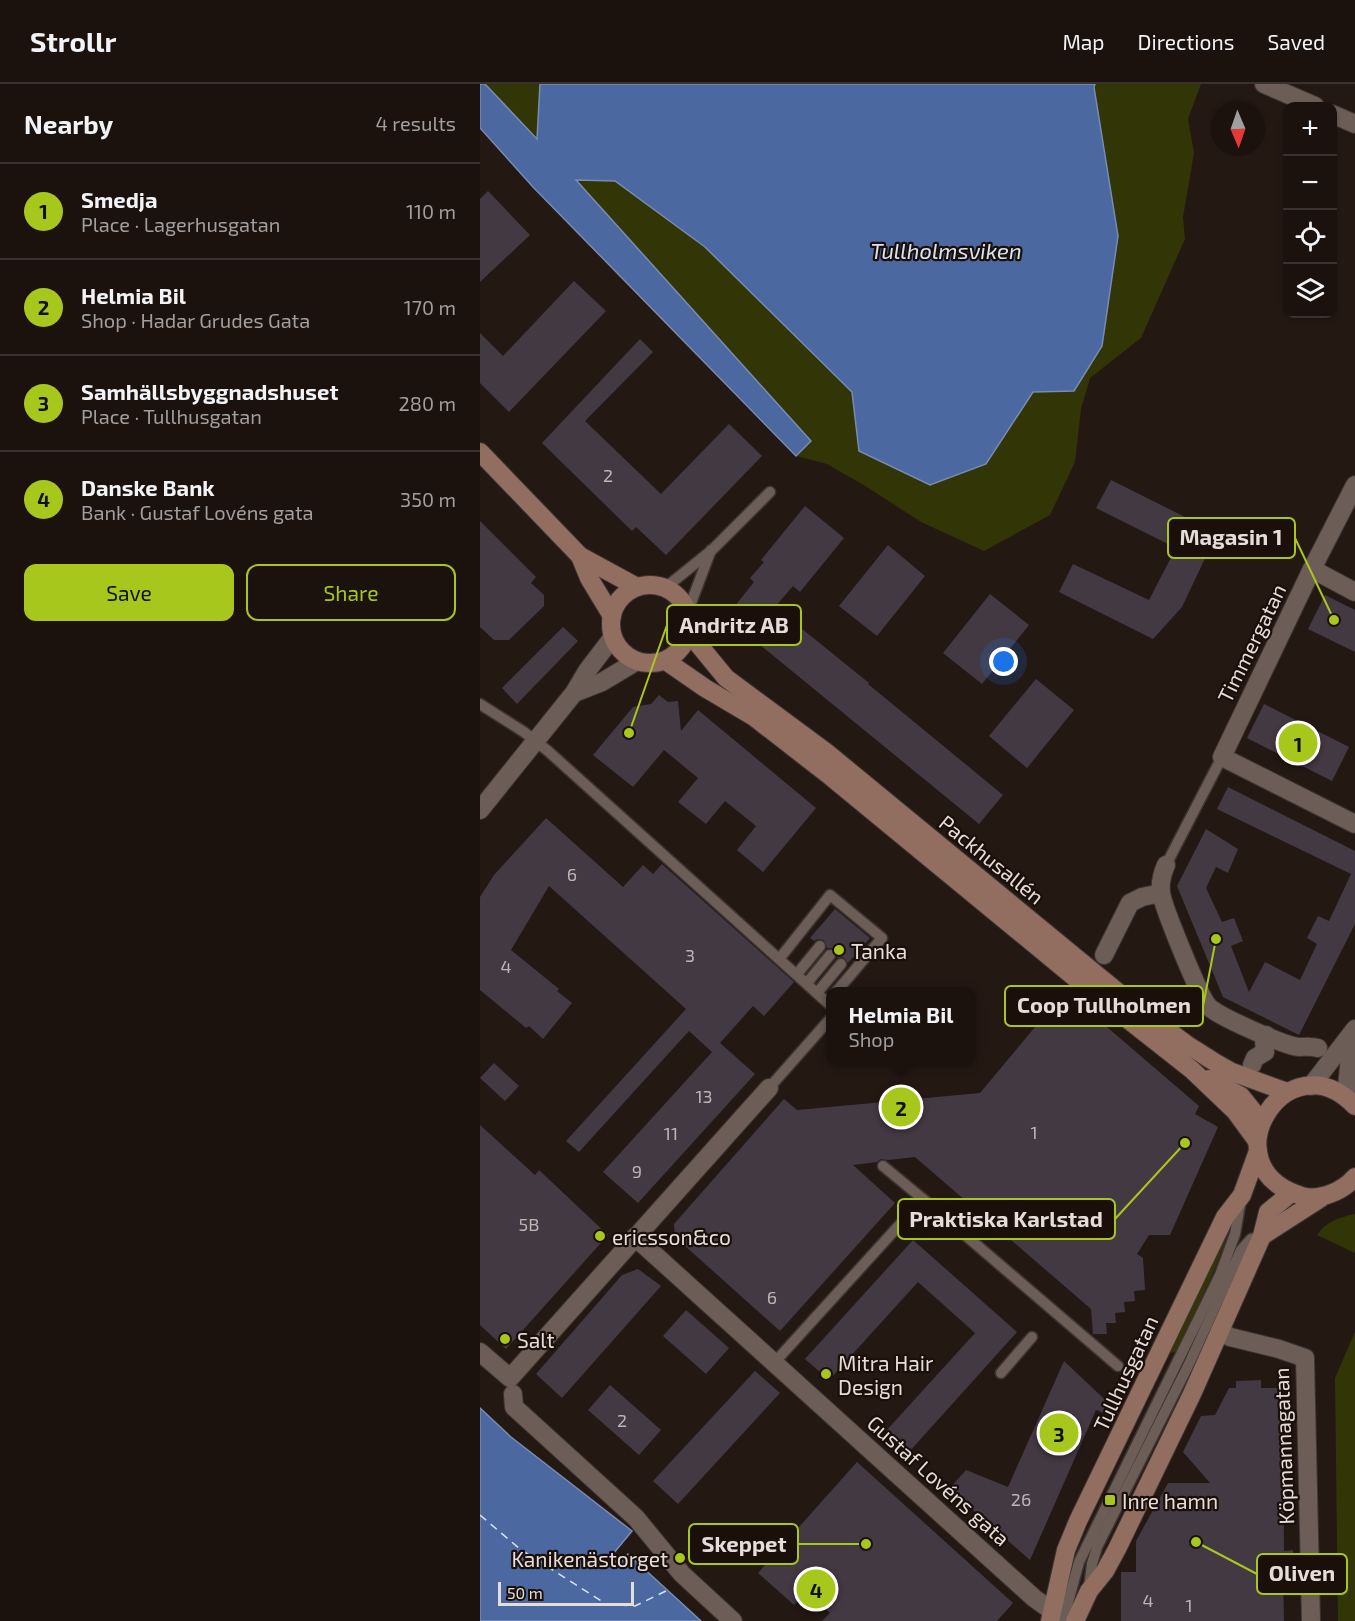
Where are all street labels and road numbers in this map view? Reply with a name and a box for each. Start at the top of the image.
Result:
street label: Timmergatan [1212,580,1290,706]
street label: Packhusallén [935,809,1049,909]
street label: Tullhusgatan [1087,1311,1163,1435]
street label: Köpmannagatan [1268,1367,1298,1525]
street label: Gustaf Lovéns gata [863,1410,1015,1550]

